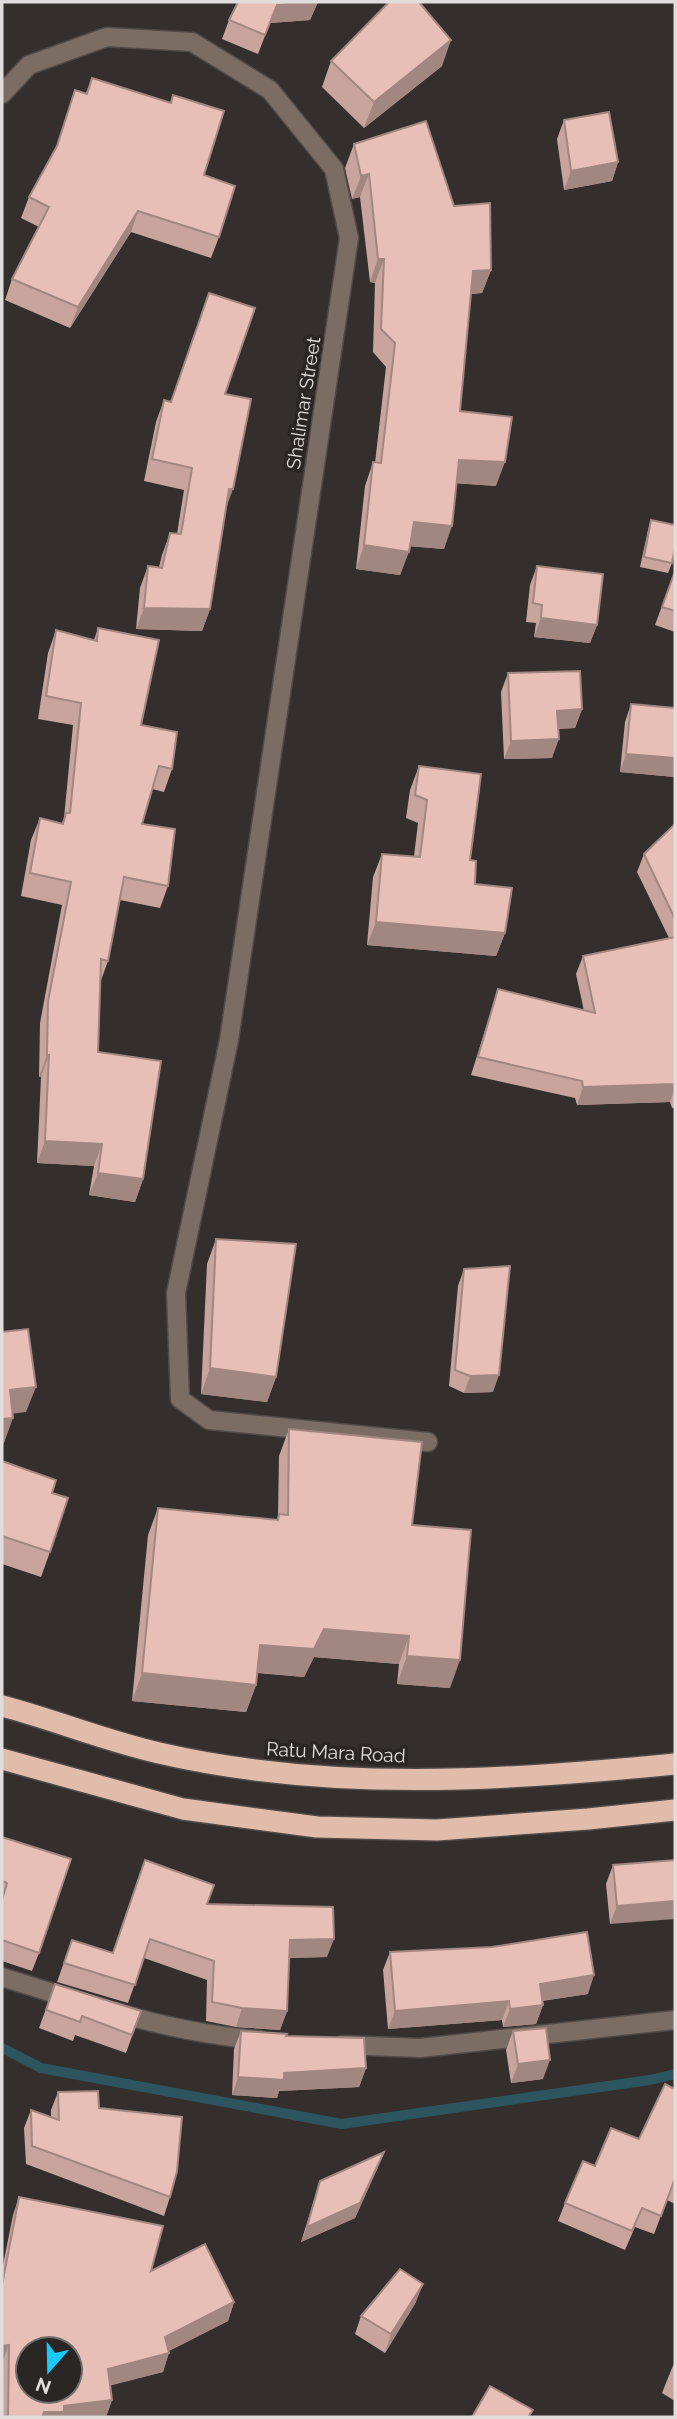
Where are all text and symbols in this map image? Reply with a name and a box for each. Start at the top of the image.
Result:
street label: Shalimar Street [282,335,324,471]
street label: Ratu Mara Road [266,1737,406,1767]
north arrow [14,2335,84,2405]
text: N [33,2373,54,2399]

